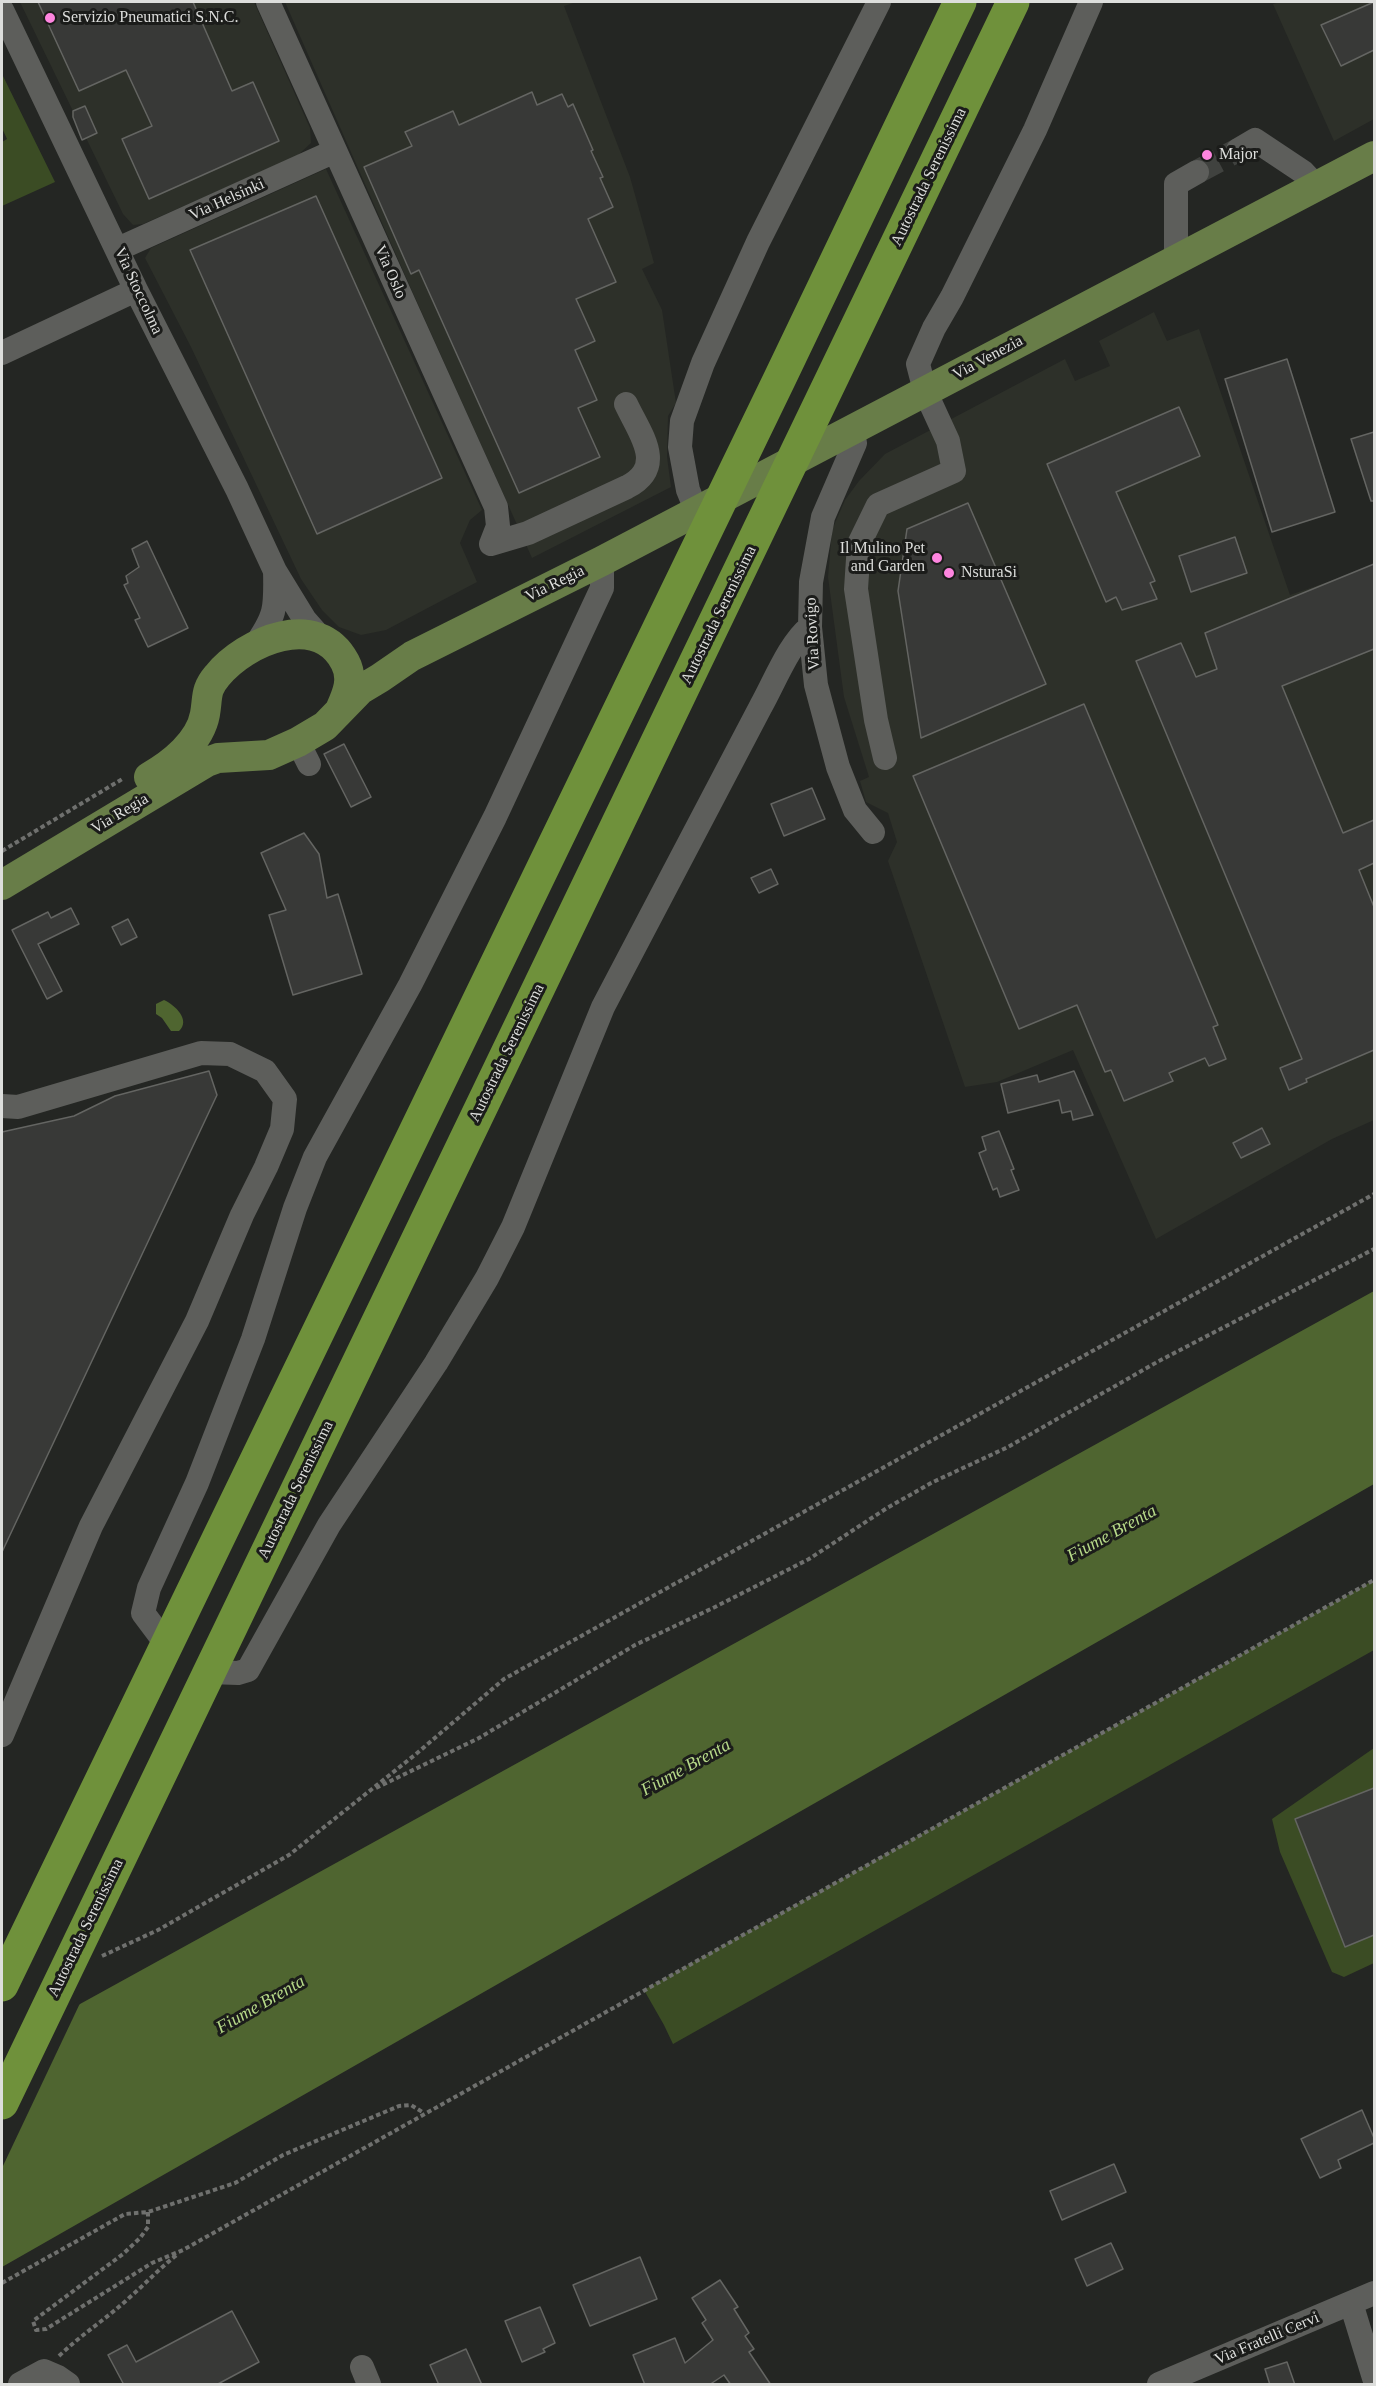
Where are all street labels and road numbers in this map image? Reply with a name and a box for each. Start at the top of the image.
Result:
street label: Autostrada Serenissima [887,105,971,249]
street label: Via Helsinki [186,175,268,225]
street label: Via Oslo [370,242,410,302]
street label: Via Stoccolma [110,244,166,338]
street label: Via Venezia [950,332,1026,384]
street label: Autostrada Serenissima [677,543,761,687]
street label: Via Regia [522,561,588,607]
street label: Via Rovigo [801,597,825,671]
street label: Via Regia [88,789,152,839]
street label: Autostrada Serenissima [465,981,549,1125]
street label: Autostrada Serenissima [254,1418,338,1562]
street label: Autostrada Serenissima [44,1856,128,2000]
street label: Via Fratelli Cervi [1212,2308,1322,2370]

